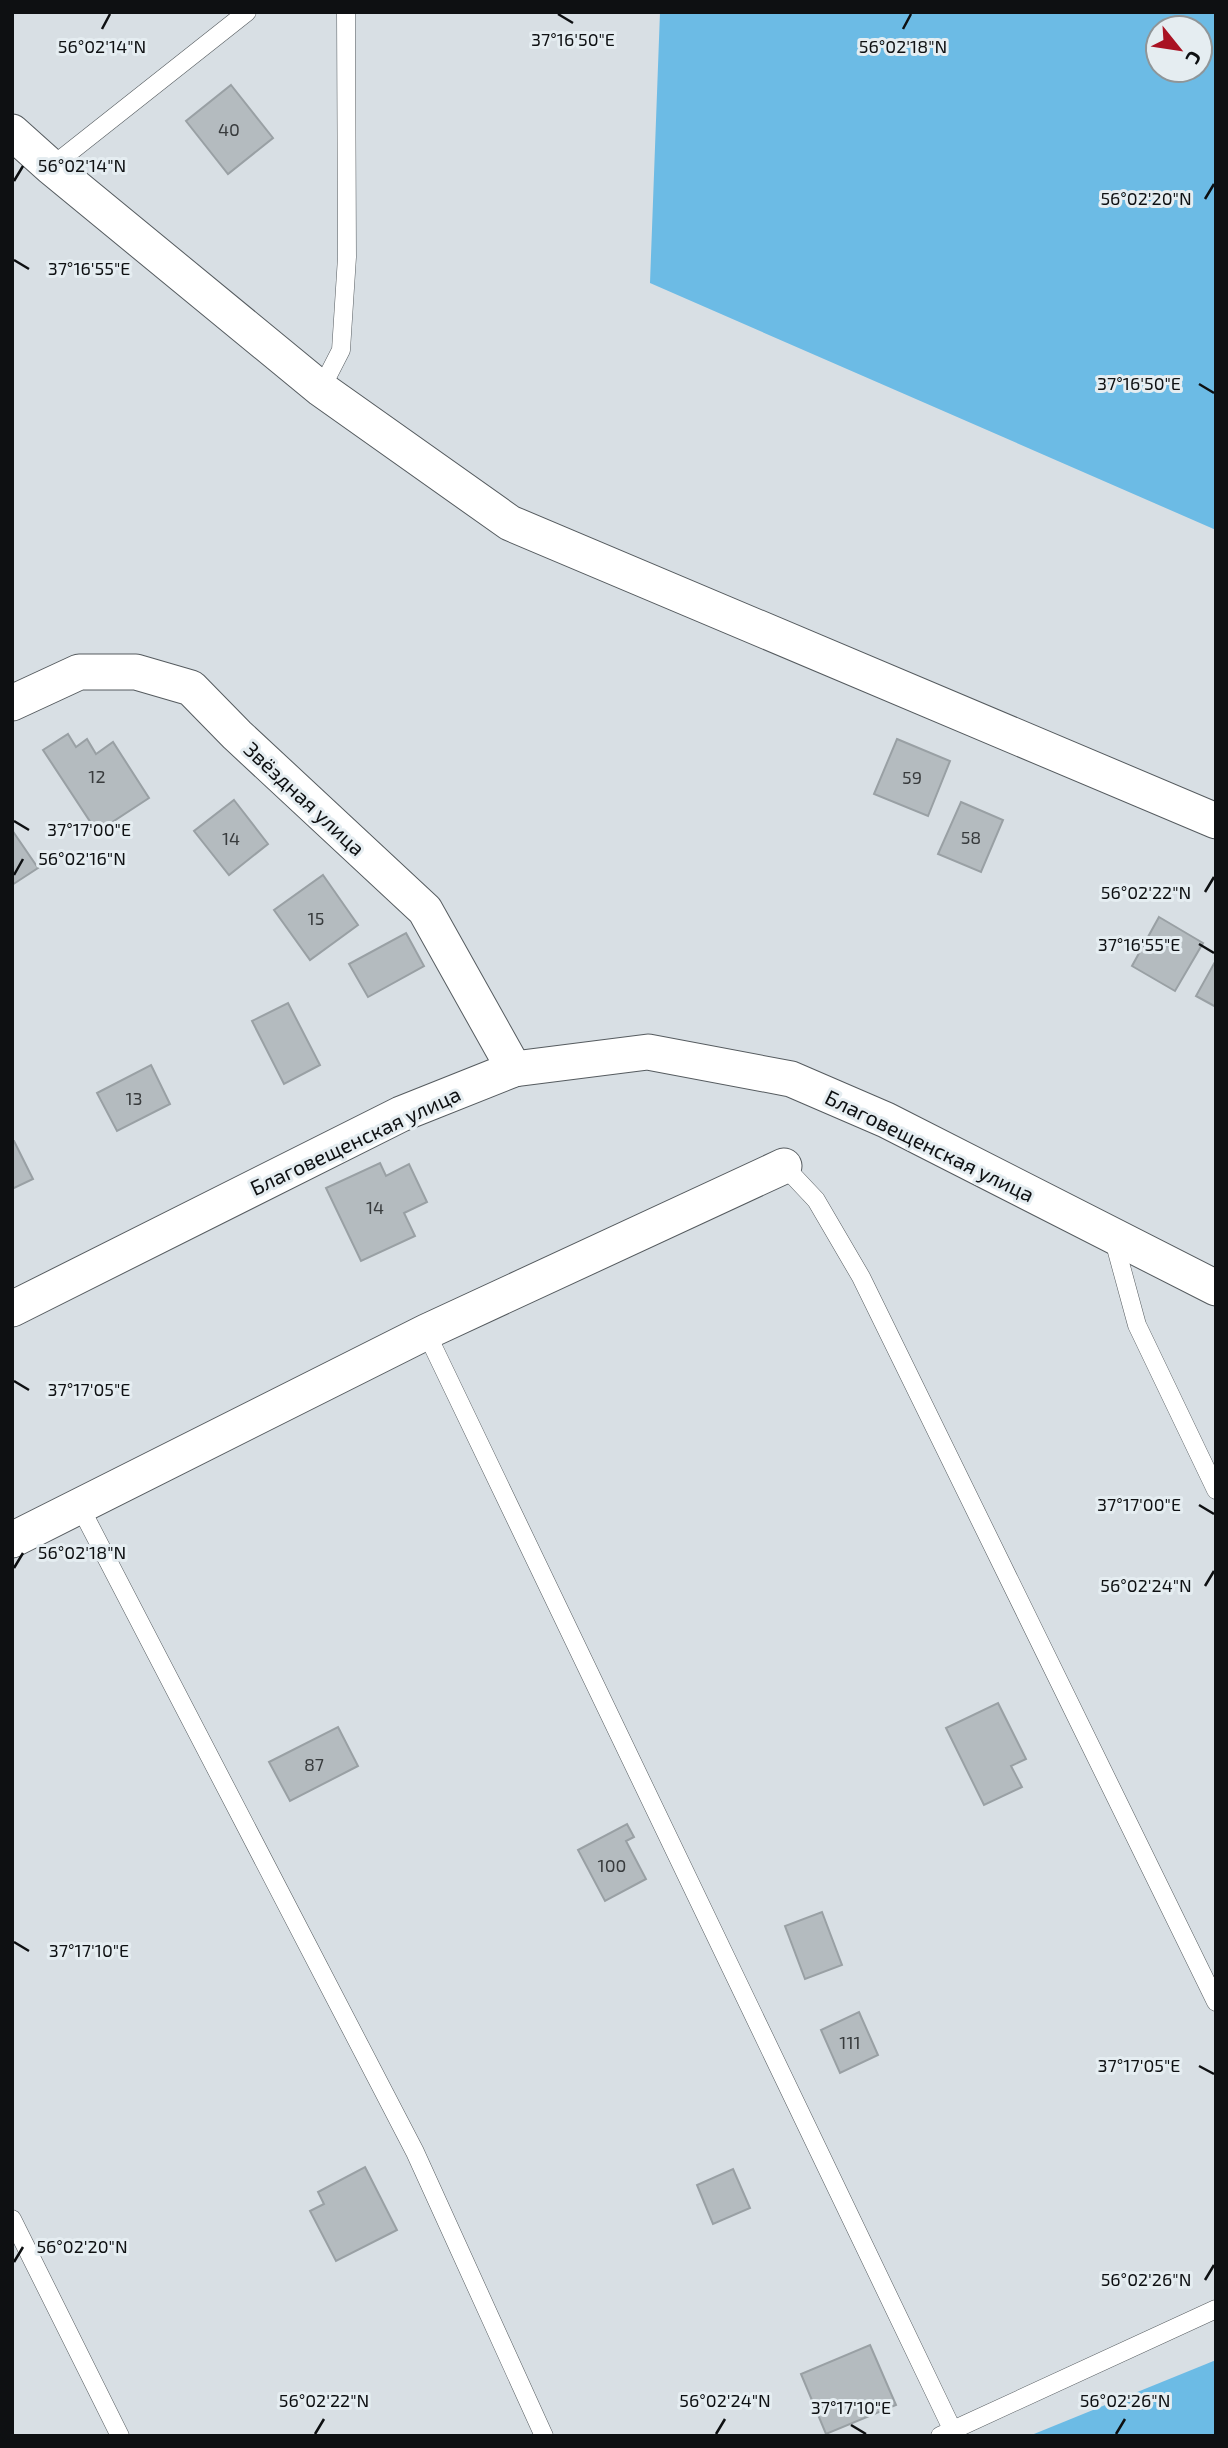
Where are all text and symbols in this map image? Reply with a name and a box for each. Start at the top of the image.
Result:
north arrow [1144,14,1214,84]
text: 37°16'50"E [531,28,615,50]
text: 56°02'14"N [58,35,146,57]
text: 56°02'18"N [859,35,947,57]
text: С [1181,47,1207,68]
house number: 40 [218,118,240,140]
text: 56°02'14"N [38,154,126,176]
text: 56°02'20"N [1100,187,1192,209]
text: 37°16'55"E [48,257,130,279]
text: 37°16'50"E [1097,372,1181,394]
street label: Звёздная улица [239,736,370,861]
house number: 12 [88,765,106,787]
house number: 59 [902,766,922,788]
text: 37°17'00"E [47,818,131,840]
house number: 58 [961,826,981,848]
house number: 14 [222,827,240,849]
text: 56°02'16"N [38,847,126,869]
text: 56°02'22"N [1101,881,1191,903]
house number: 15 [308,907,324,929]
text: 37°16'55"E [1098,933,1180,955]
street label: Благовещенская улица [246,1080,465,1201]
street label: Благовещенская улица [821,1084,1039,1207]
house number: 13 [125,1087,143,1109]
house number: 14 [366,1196,384,1218]
text: 37°17'05"E [48,1378,130,1400]
text: 37°17'00"E [1097,1493,1181,1515]
text: 56°02'18"N [38,1541,126,1563]
text: 56°02'24"N [1100,1574,1192,1596]
house number: 87 [304,1753,324,1775]
house number: 100 [598,1854,626,1876]
text: 37°17'10"E [49,1939,129,1961]
house number: 111 [839,2031,861,2053]
text: 37°17'05"E [1098,2054,1180,2076]
text: 56°02'20"N [36,2235,128,2257]
text: 56°02'26"N [1101,2268,1191,2290]
text: 56°02'22"N [279,2389,369,2411]
text: 56°02'24"N [679,2389,771,2411]
text: 56°02'26"N [1080,2389,1170,2411]
text: 37°17'10"E [811,2396,891,2418]

